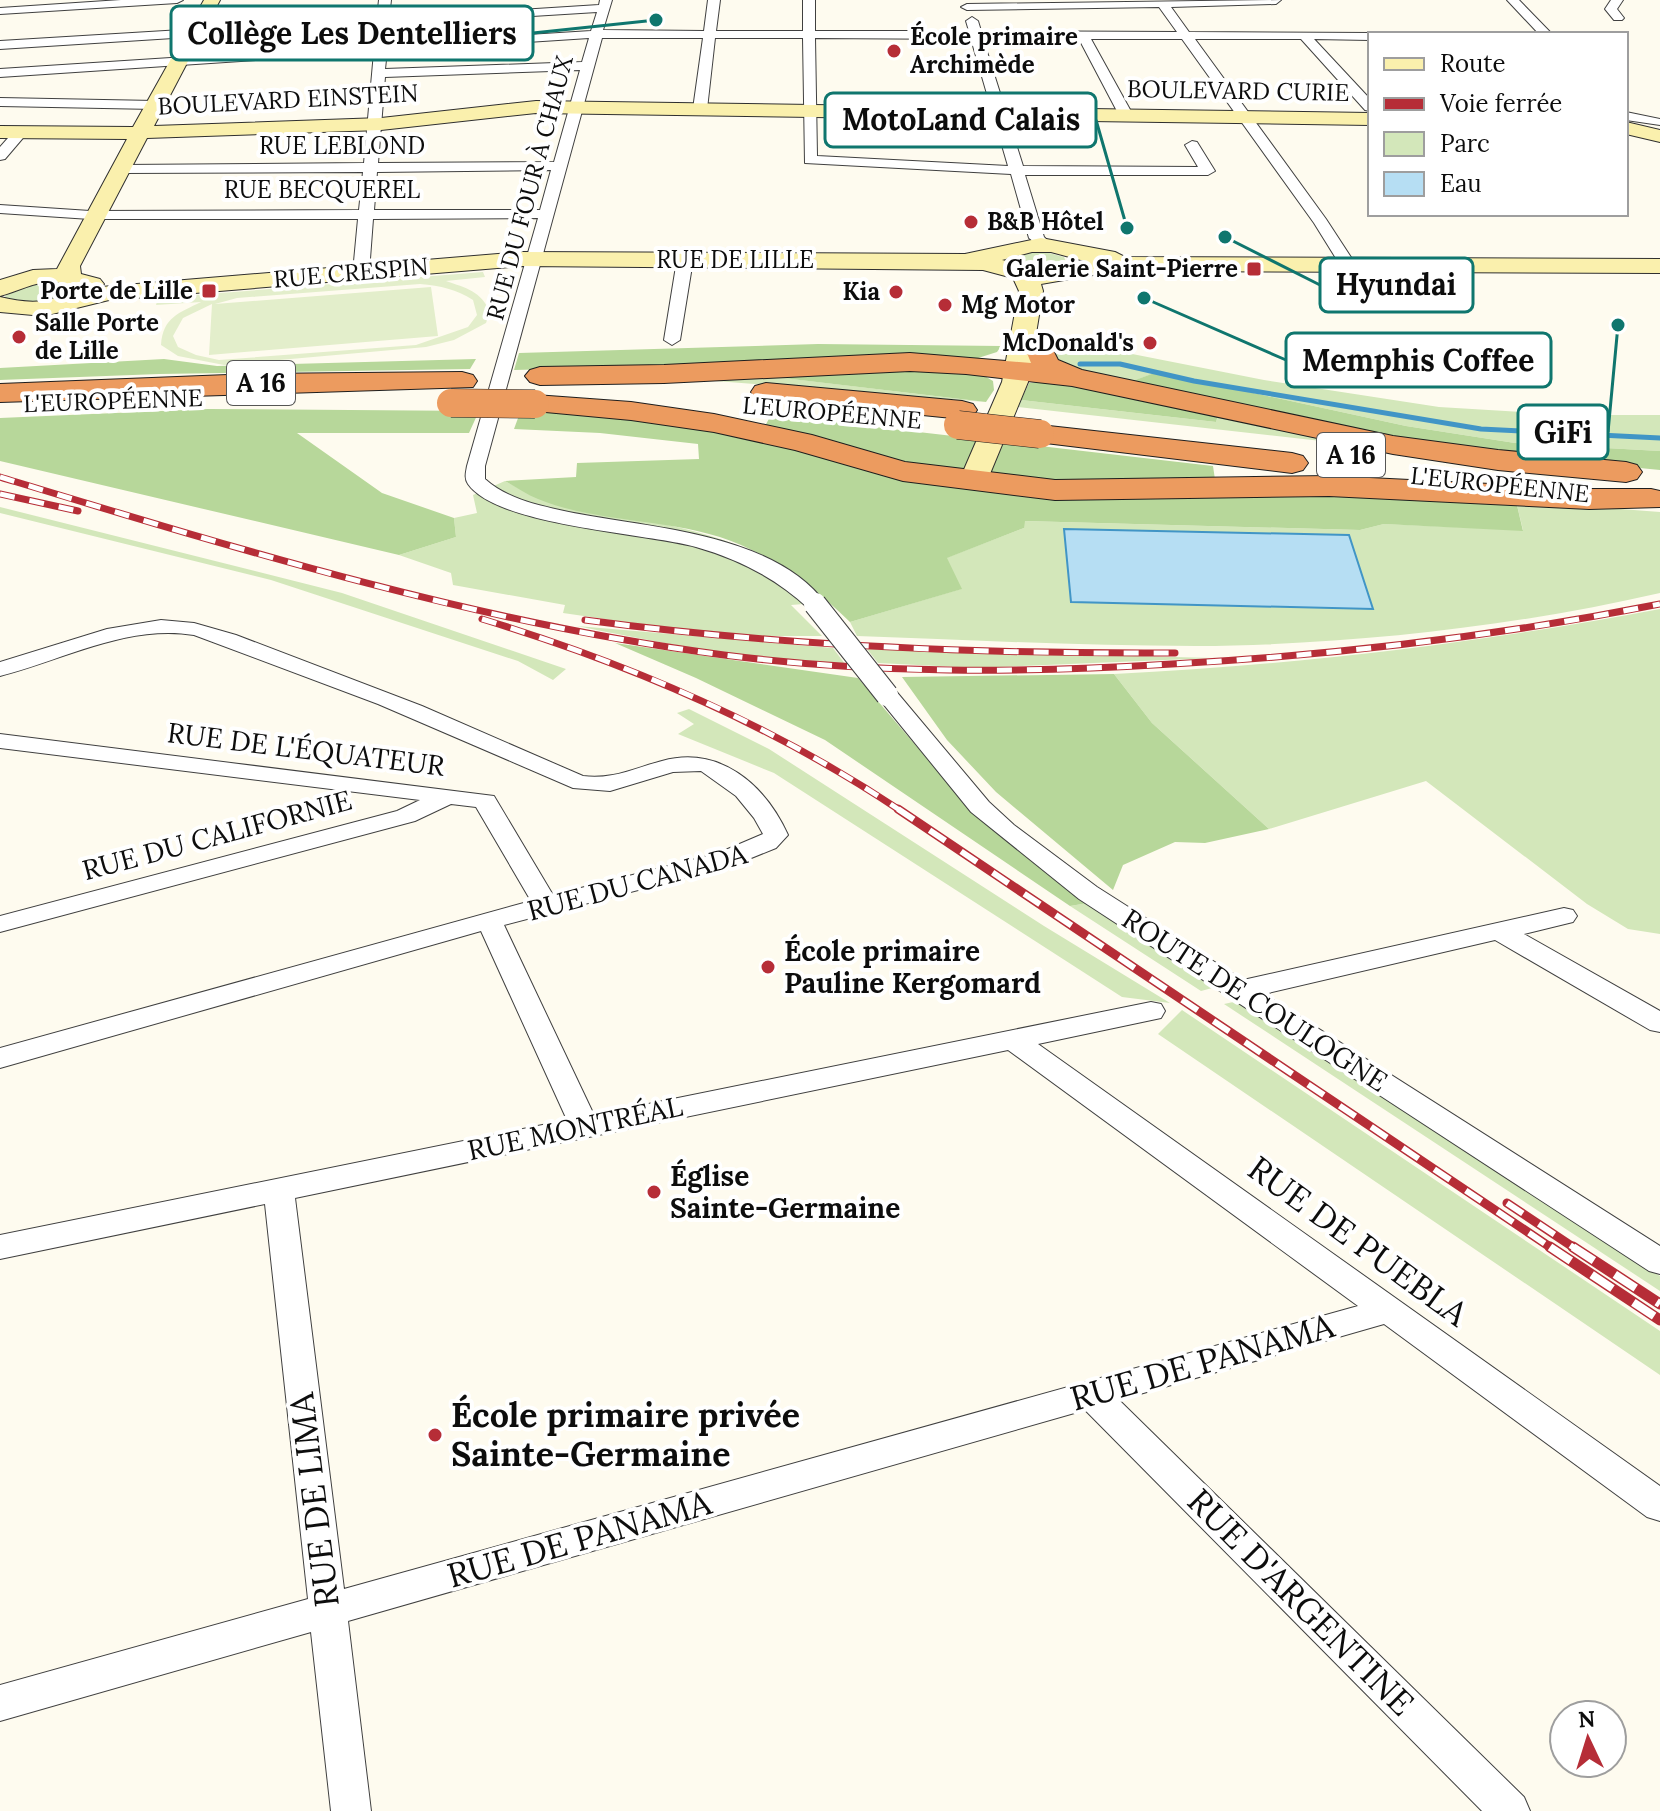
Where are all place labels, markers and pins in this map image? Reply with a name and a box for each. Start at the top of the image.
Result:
callout: Collège Les Dentelliers [171,6,533,60]
place label: École primaire Archimède [910,20,1078,80]
marker: École primaire Archimède [885,42,903,60]
callout: MotoLand Calais [825,93,1096,147]
place label: B&B Hôtel [987,206,1104,237]
marker: B&B Hôtel [962,213,980,231]
place label: Galerie Saint-Pierre [1006,253,1238,284]
callout: Hyundai [1320,258,1473,312]
marker: Galerie Saint-Pierre [1245,260,1263,278]
place label: Porte de Lille [40,275,193,306]
place label: Kia [842,276,880,307]
marker: Porte de Lille [200,282,218,300]
marker: Kia [887,283,905,301]
place label: Mg Motor [961,289,1076,320]
marker: Mg Motor [936,296,954,314]
place label: Salle Porte de Lille [35,307,159,366]
place label: McDonald's [1002,327,1134,358]
marker: Salle Porte de Lille [10,328,28,346]
callout: Memphis Coffee [1286,333,1551,387]
marker: McDonald's [1141,334,1159,352]
callout: GiFi [1518,405,1608,459]
place label: École primaire Pauline Kergomard [784,933,1041,1001]
marker: École primaire Pauline Kergomard [759,958,777,976]
place label: Église Sainte-Germaine [670,1158,900,1226]
marker: Église Sainte-Germaine [645,1183,663,1201]
place label: École primaire privée Sainte-Germaine [451,1393,800,1475]
marker: École primaire privée Sainte-Germaine [426,1426,444,1444]

